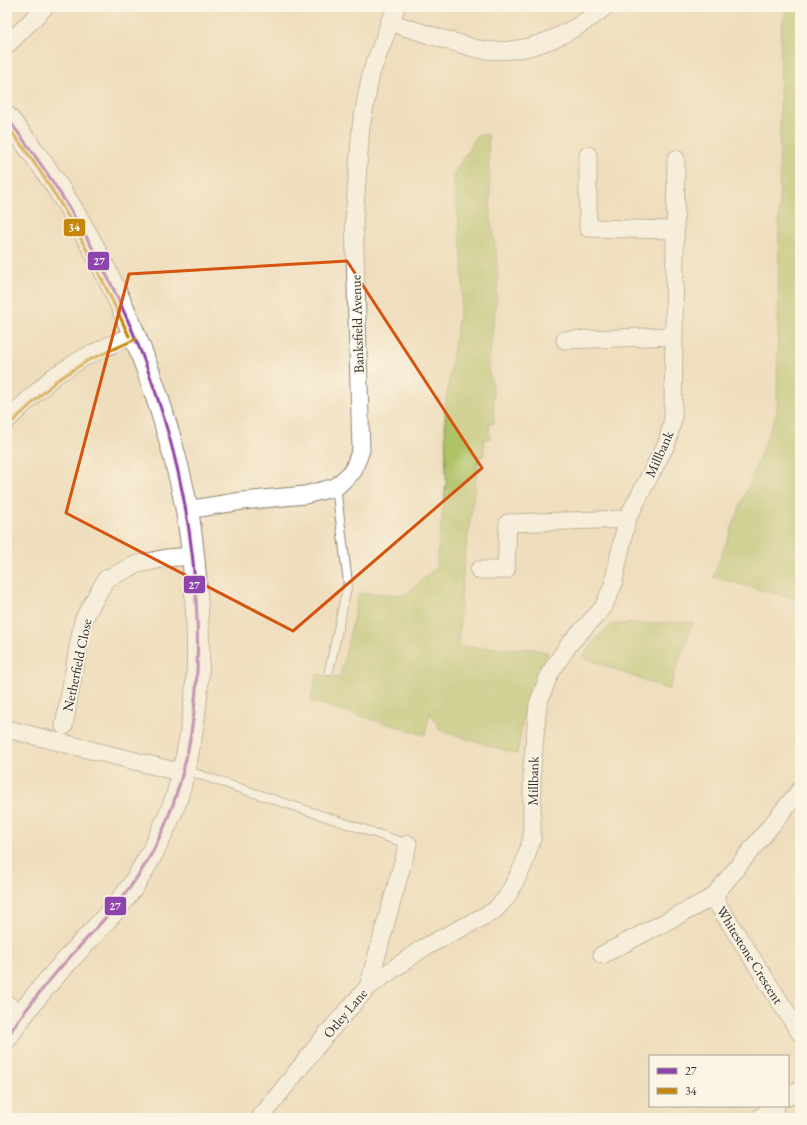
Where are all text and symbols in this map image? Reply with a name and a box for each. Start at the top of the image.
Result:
line badge: 34 [63,218,86,237]
text: 34 [68,220,80,234]
line badge: 27 [87,251,110,271]
text: 27 [93,254,105,268]
street label: Banksfield Avenue [346,274,368,373]
street label: Millbank [641,427,677,480]
line badge: 27 [183,575,206,594]
text: 27 [188,578,200,592]
street label: Netherfield Close [58,616,96,713]
street label: Millbank [524,756,542,806]
line badge: 27 [104,896,127,916]
text: 27 [109,899,121,913]
street label: Whitestone Crescent [713,903,788,1008]
street label: Otley Lane [319,984,371,1042]
legend [649,1055,789,1107]
text: 27 [685,1063,697,1079]
text: 34 [685,1083,697,1099]

